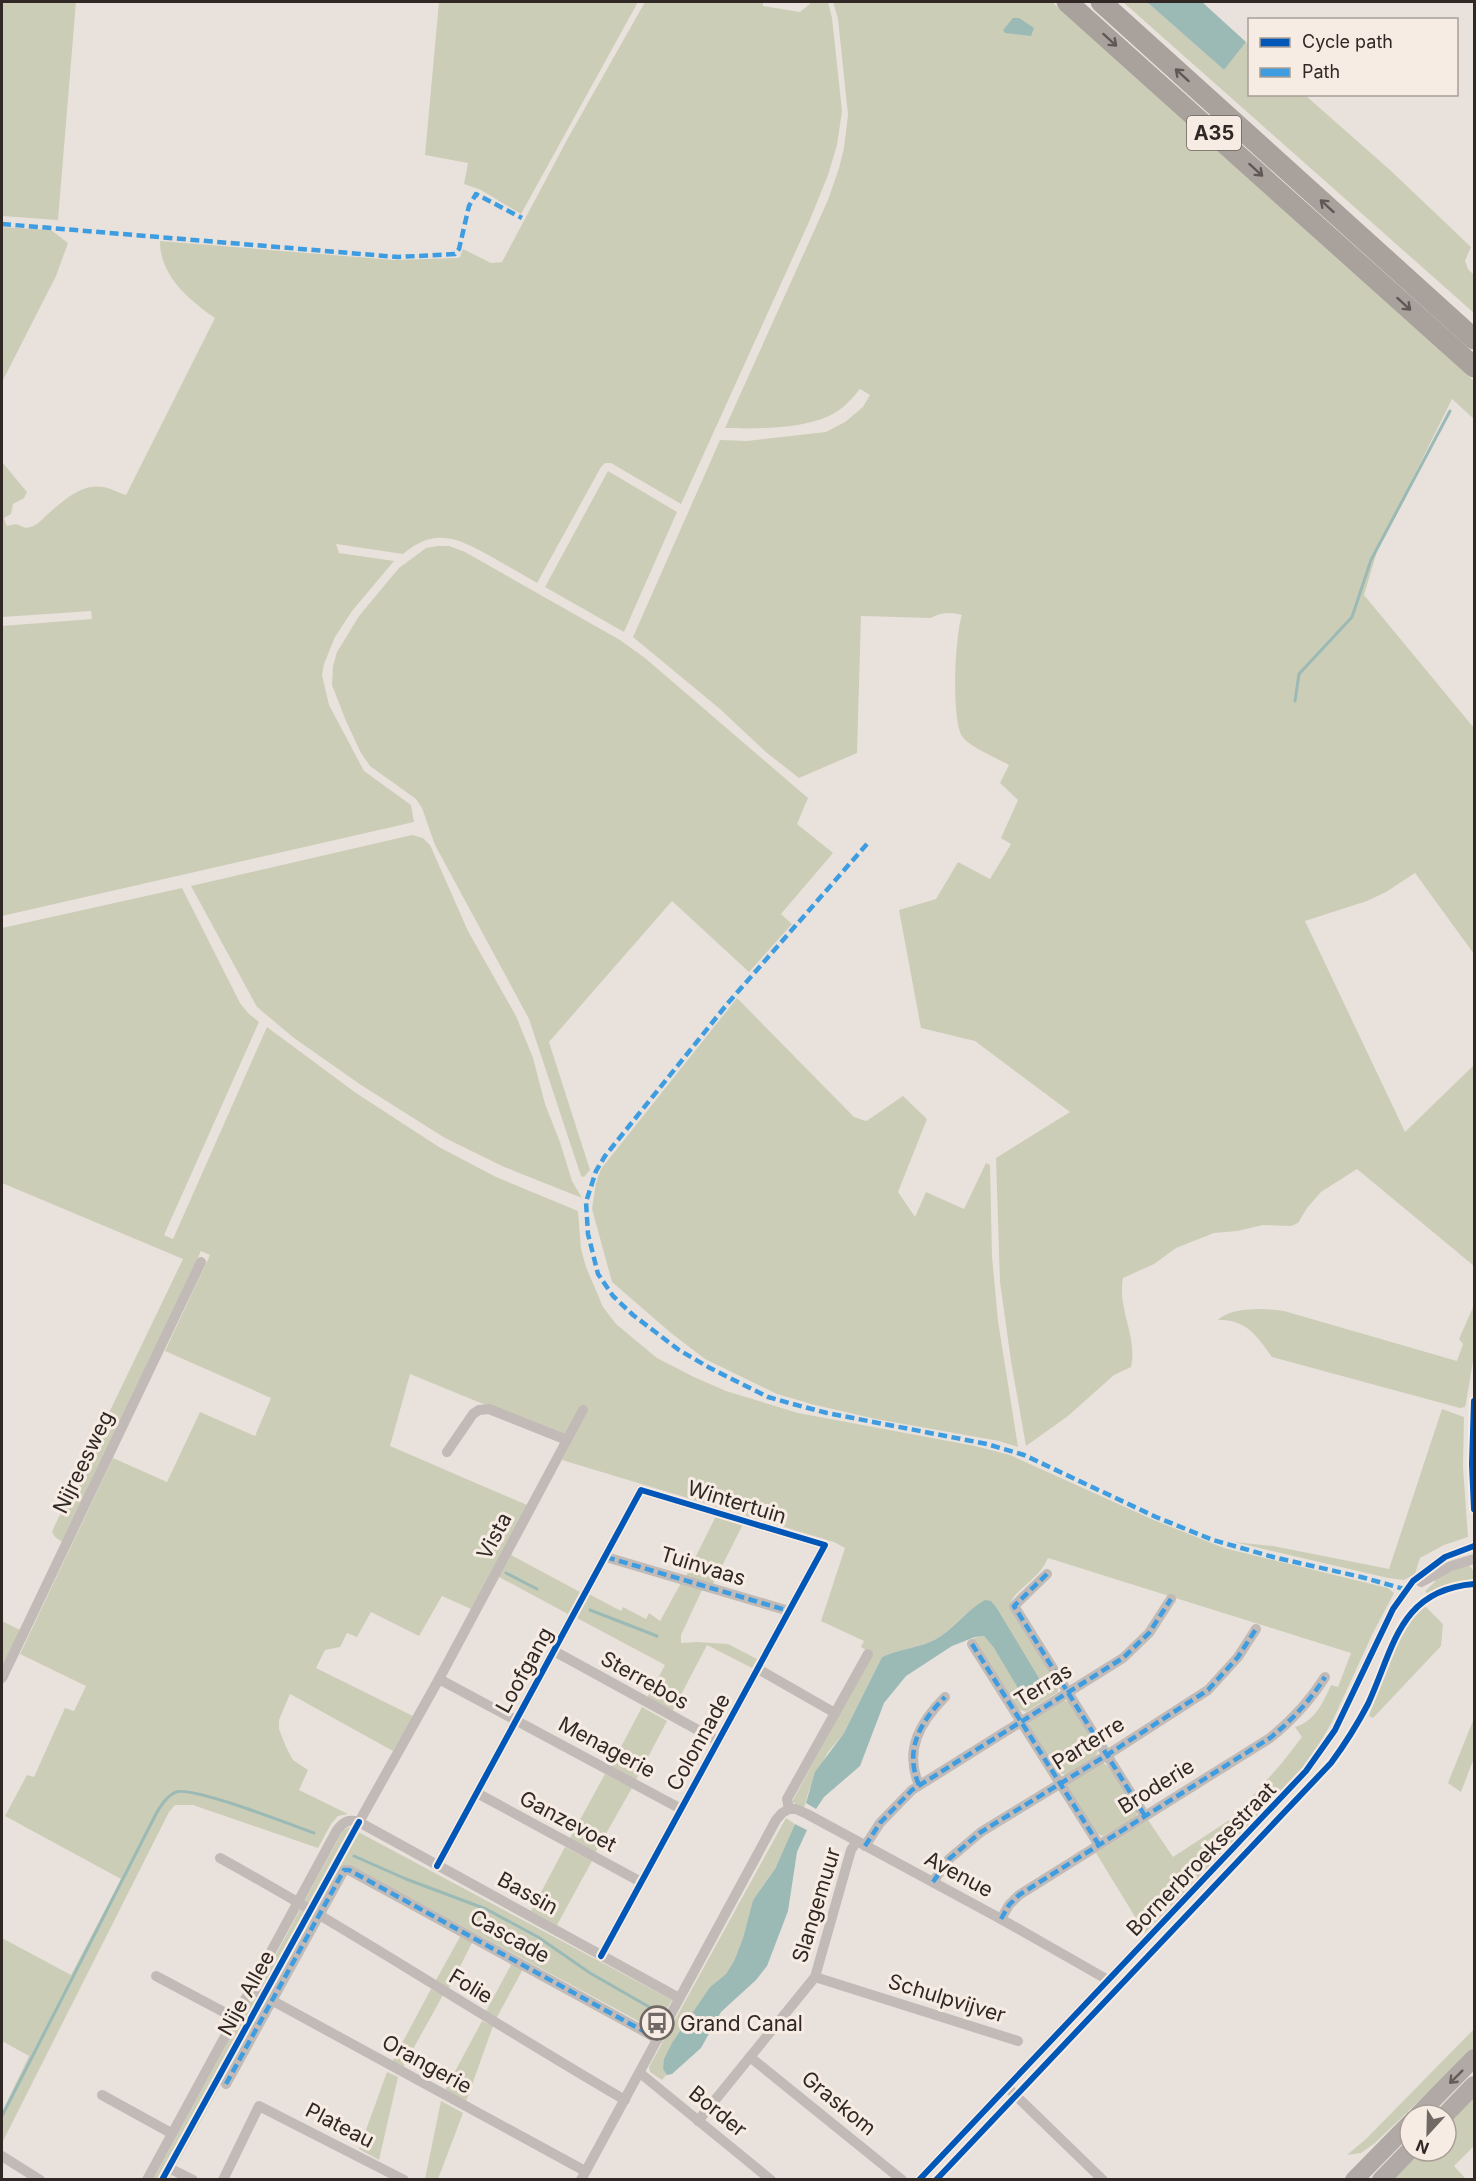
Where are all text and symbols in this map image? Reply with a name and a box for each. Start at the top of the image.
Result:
legend [1248,18,1458,96]
text: Cycle path [1302,31,1393,52]
one-way arrow [1103,33,1118,47]
text: Path [1302,61,1340,82]
one-way arrow [1175,68,1190,82]
road number: A35 [1187,116,1241,150]
one-way arrow [1248,163,1263,177]
one-way arrow [1320,199,1335,213]
one-way arrow [1396,296,1411,310]
street label: Nijreesweg [47,1407,119,1517]
street label: Wintertuin [685,1475,789,1529]
street label: Vista [471,1508,517,1564]
street label: Tuinvaas [657,1541,749,1591]
street label: Loofgang [490,1623,558,1717]
street label: Sterrebos [597,1646,693,1714]
street label: Terras [1010,1658,1076,1712]
street label: Colonnade [661,1689,735,1795]
street label: Menagerie [554,1711,660,1783]
street label: Parterre [1047,1711,1129,1775]
street label: Broderie [1114,1753,1198,1819]
street label: Bornerbroeksestraat [1121,1777,1281,1941]
street label: Ganzevoet [515,1785,621,1857]
street label: Slangemuur [787,1844,845,1966]
street label: Avenue [921,1846,997,1902]
street label: Bassin [493,1866,563,1920]
street label: Cascade [466,1904,554,1968]
street label: Nije Allee [212,1946,280,2040]
street label: Folie [445,1963,497,2009]
street label: Schulpvijver [885,1968,1009,2028]
bus stop icon: Grand Canal [639,2005,675,2041]
place label: Grand Canal [680,2011,803,2036]
street label: Orangerie [378,2029,476,2099]
street label: Graskom [797,2065,881,2141]
one-way arrow [1448,2069,1463,2084]
street label: Border [684,2080,752,2142]
street label: Plateau [302,2097,378,2153]
north arrow [1398,2103,1458,2163]
text: N [1413,2135,1432,2158]

